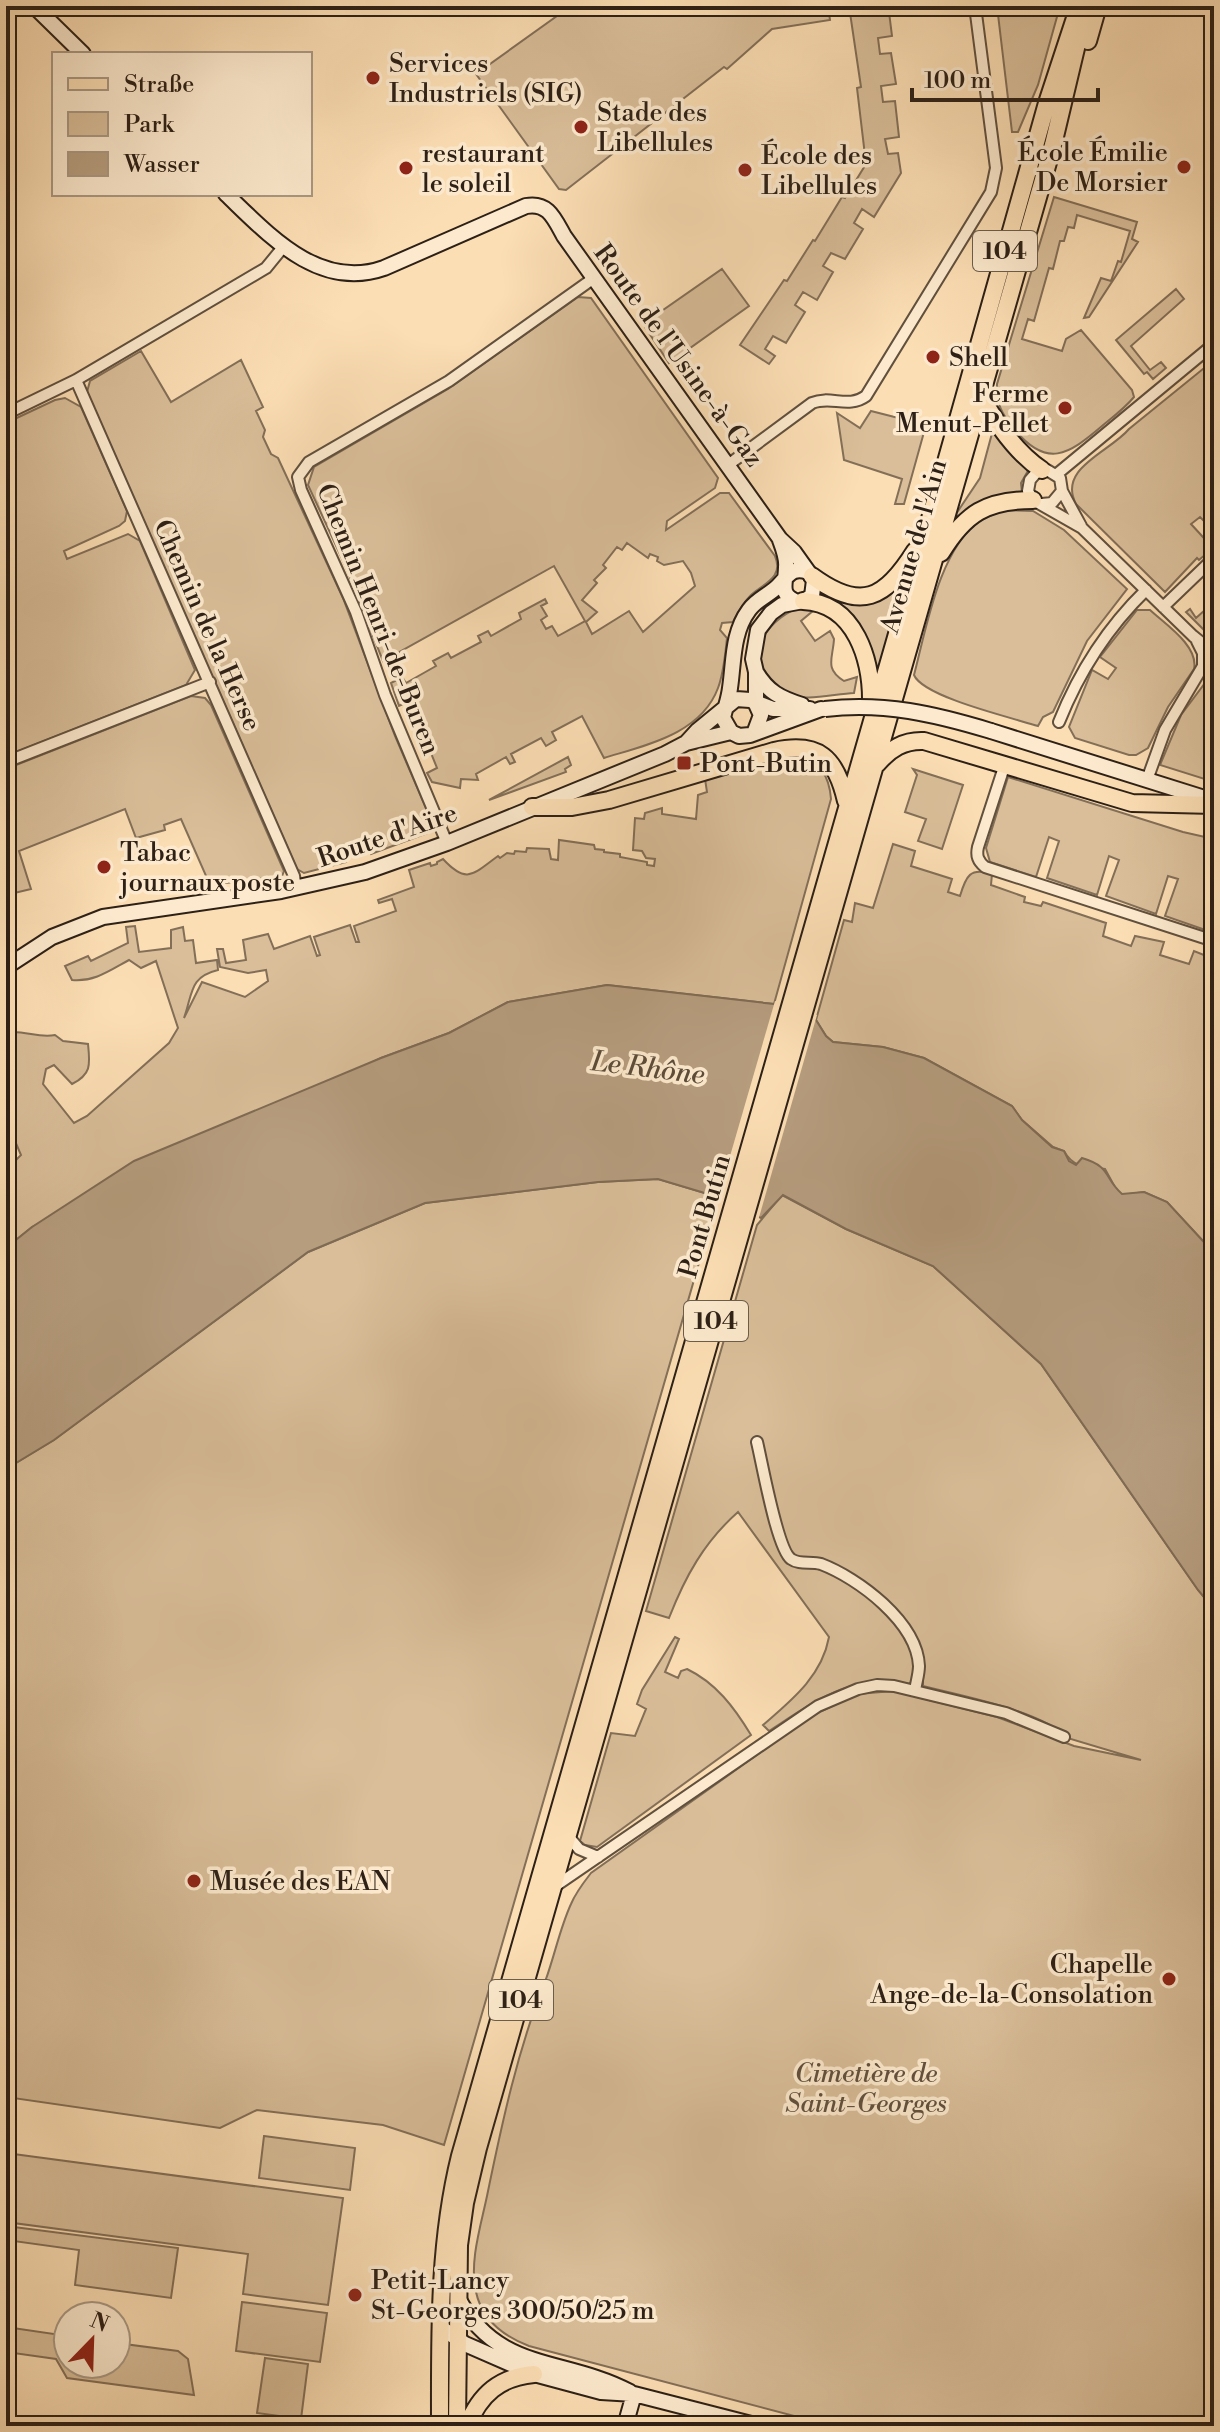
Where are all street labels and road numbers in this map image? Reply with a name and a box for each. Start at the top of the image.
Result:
road number: 104 [973,231,1037,271]
street label: Route de l'Usine-à-Gaz [586,238,770,473]
street label: Avenue de l'Ain [874,455,954,638]
street label: Chemin Henri-de-Buren [309,479,447,760]
street label: Chemin de la Herse [146,515,268,736]
street label: Route d'Aïre [313,797,461,875]
street label: Pont Butin [672,1151,738,1282]
road number: 104 [684,1301,748,1341]
road number: 104 [489,1980,553,2020]

